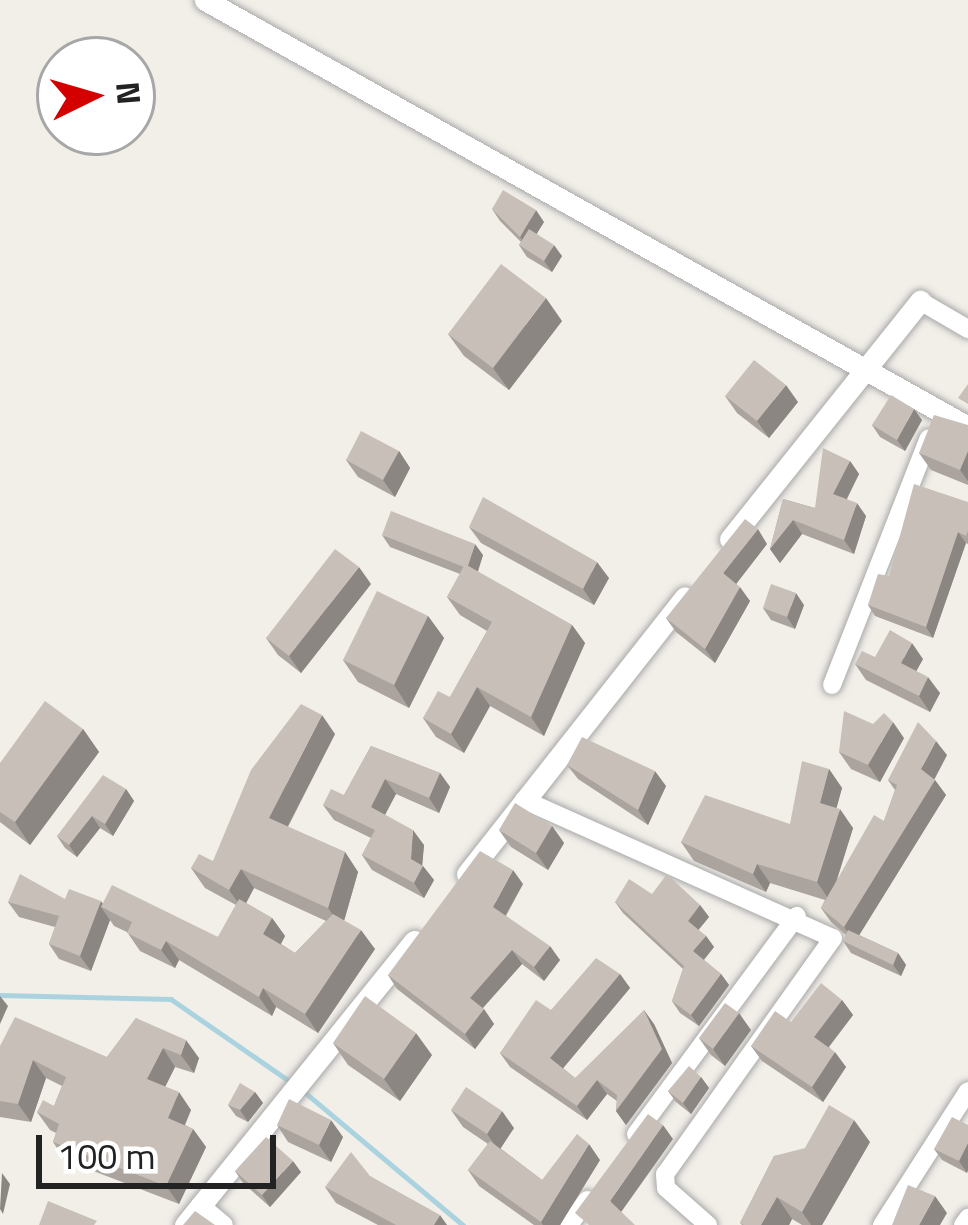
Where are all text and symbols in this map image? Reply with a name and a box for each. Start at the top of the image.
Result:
north arrow [36,36,156,156]
text: N [103,80,155,107]
scale bar [42,1111,282,1185]
text: 100 m [57,1128,156,1183]

